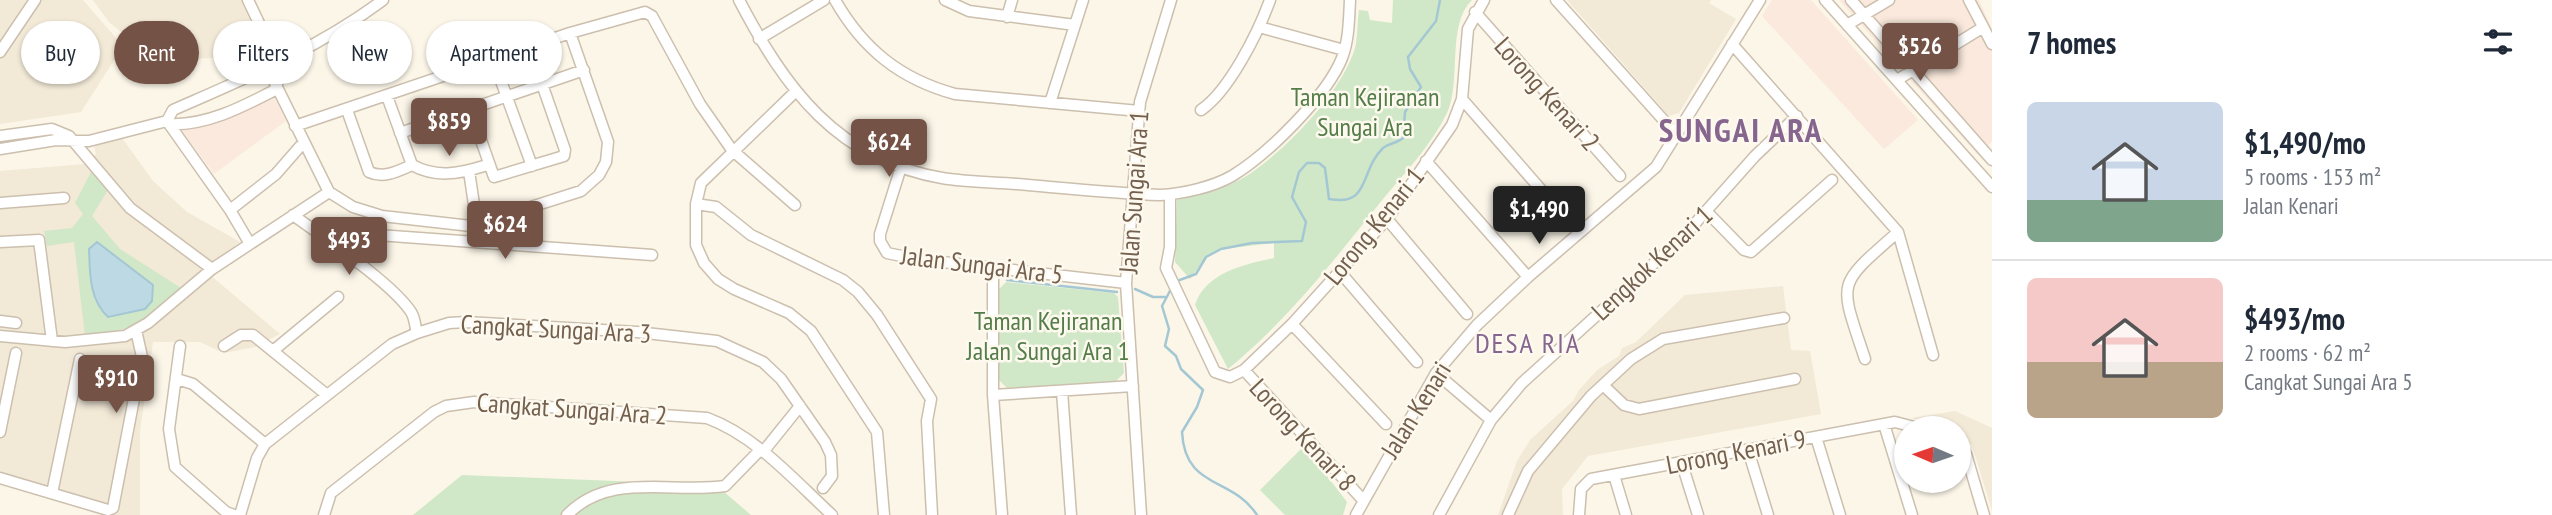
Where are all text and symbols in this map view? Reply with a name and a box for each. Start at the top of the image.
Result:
chip: Buy [21,21,100,84]
chip: Rent [114,21,199,84]
chip: Filters [213,21,313,84]
chip: New [327,21,412,84]
chip: Apartment [426,21,562,84]
text: 7 homes [2027,23,2116,62]
icon: filters [2479,23,2517,61]
pin: $526 [1879,24,1961,83]
street label: Lorong Kenari 2 [1488,30,1607,157]
text: $526 [1898,31,1942,60]
park label: Taman Kejiranan Sungai Ara [1291,80,1439,143]
pin: $859 [408,99,490,158]
text: $859 [427,106,471,135]
district label: SUNGAI ARA [1659,108,1823,151]
street label: Jalan Sungai Ara 1 [1111,110,1156,275]
pin: $624 [848,120,930,179]
text: $1,490/mo [2244,123,2366,162]
text: $624 [867,127,911,156]
icon: home [2083,130,2167,214]
street label: Lorong Kenari 1 [1316,160,1431,291]
text: 5 rooms · 153 m² [2244,162,2381,191]
pin: $1,490 [1482,187,1596,246]
text: Jalan Kenari [2244,191,2339,220]
text: $1,490 [1509,194,1569,223]
street label: Lengkok Kenari 1 [1584,198,1719,327]
pin: $624 [464,202,546,261]
text: $624 [483,209,527,238]
pin: $493 [308,218,390,277]
text: $493 [327,225,371,254]
street label: Jalan Sungai Ara 5 [898,238,1065,291]
text: $493/mo [2244,299,2345,338]
park label: Taman Kejiranan Jalan Sungai Ara 1 [966,304,1130,367]
icon: home [2083,306,2167,390]
street label: Cangkat Sungai Ara 3 [460,307,652,350]
district label: DESA RIA [1475,324,1581,361]
text: 2 rooms · 62 m² [2244,338,2371,367]
pin: $910 [75,356,157,415]
street label: Jalan Kenari [1373,356,1458,465]
text: $910 [94,363,138,392]
text: Cangkat Sungai Ara 5 [2244,367,2413,396]
street label: Lorong Kenari 8 [1243,372,1364,498]
street label: Cangkat Sungai Ara 2 [476,385,668,432]
north arrow [1894,416,1970,494]
map controls [1894,416,1971,493]
street label: Lorong Kenari 9 [1663,422,1809,481]

